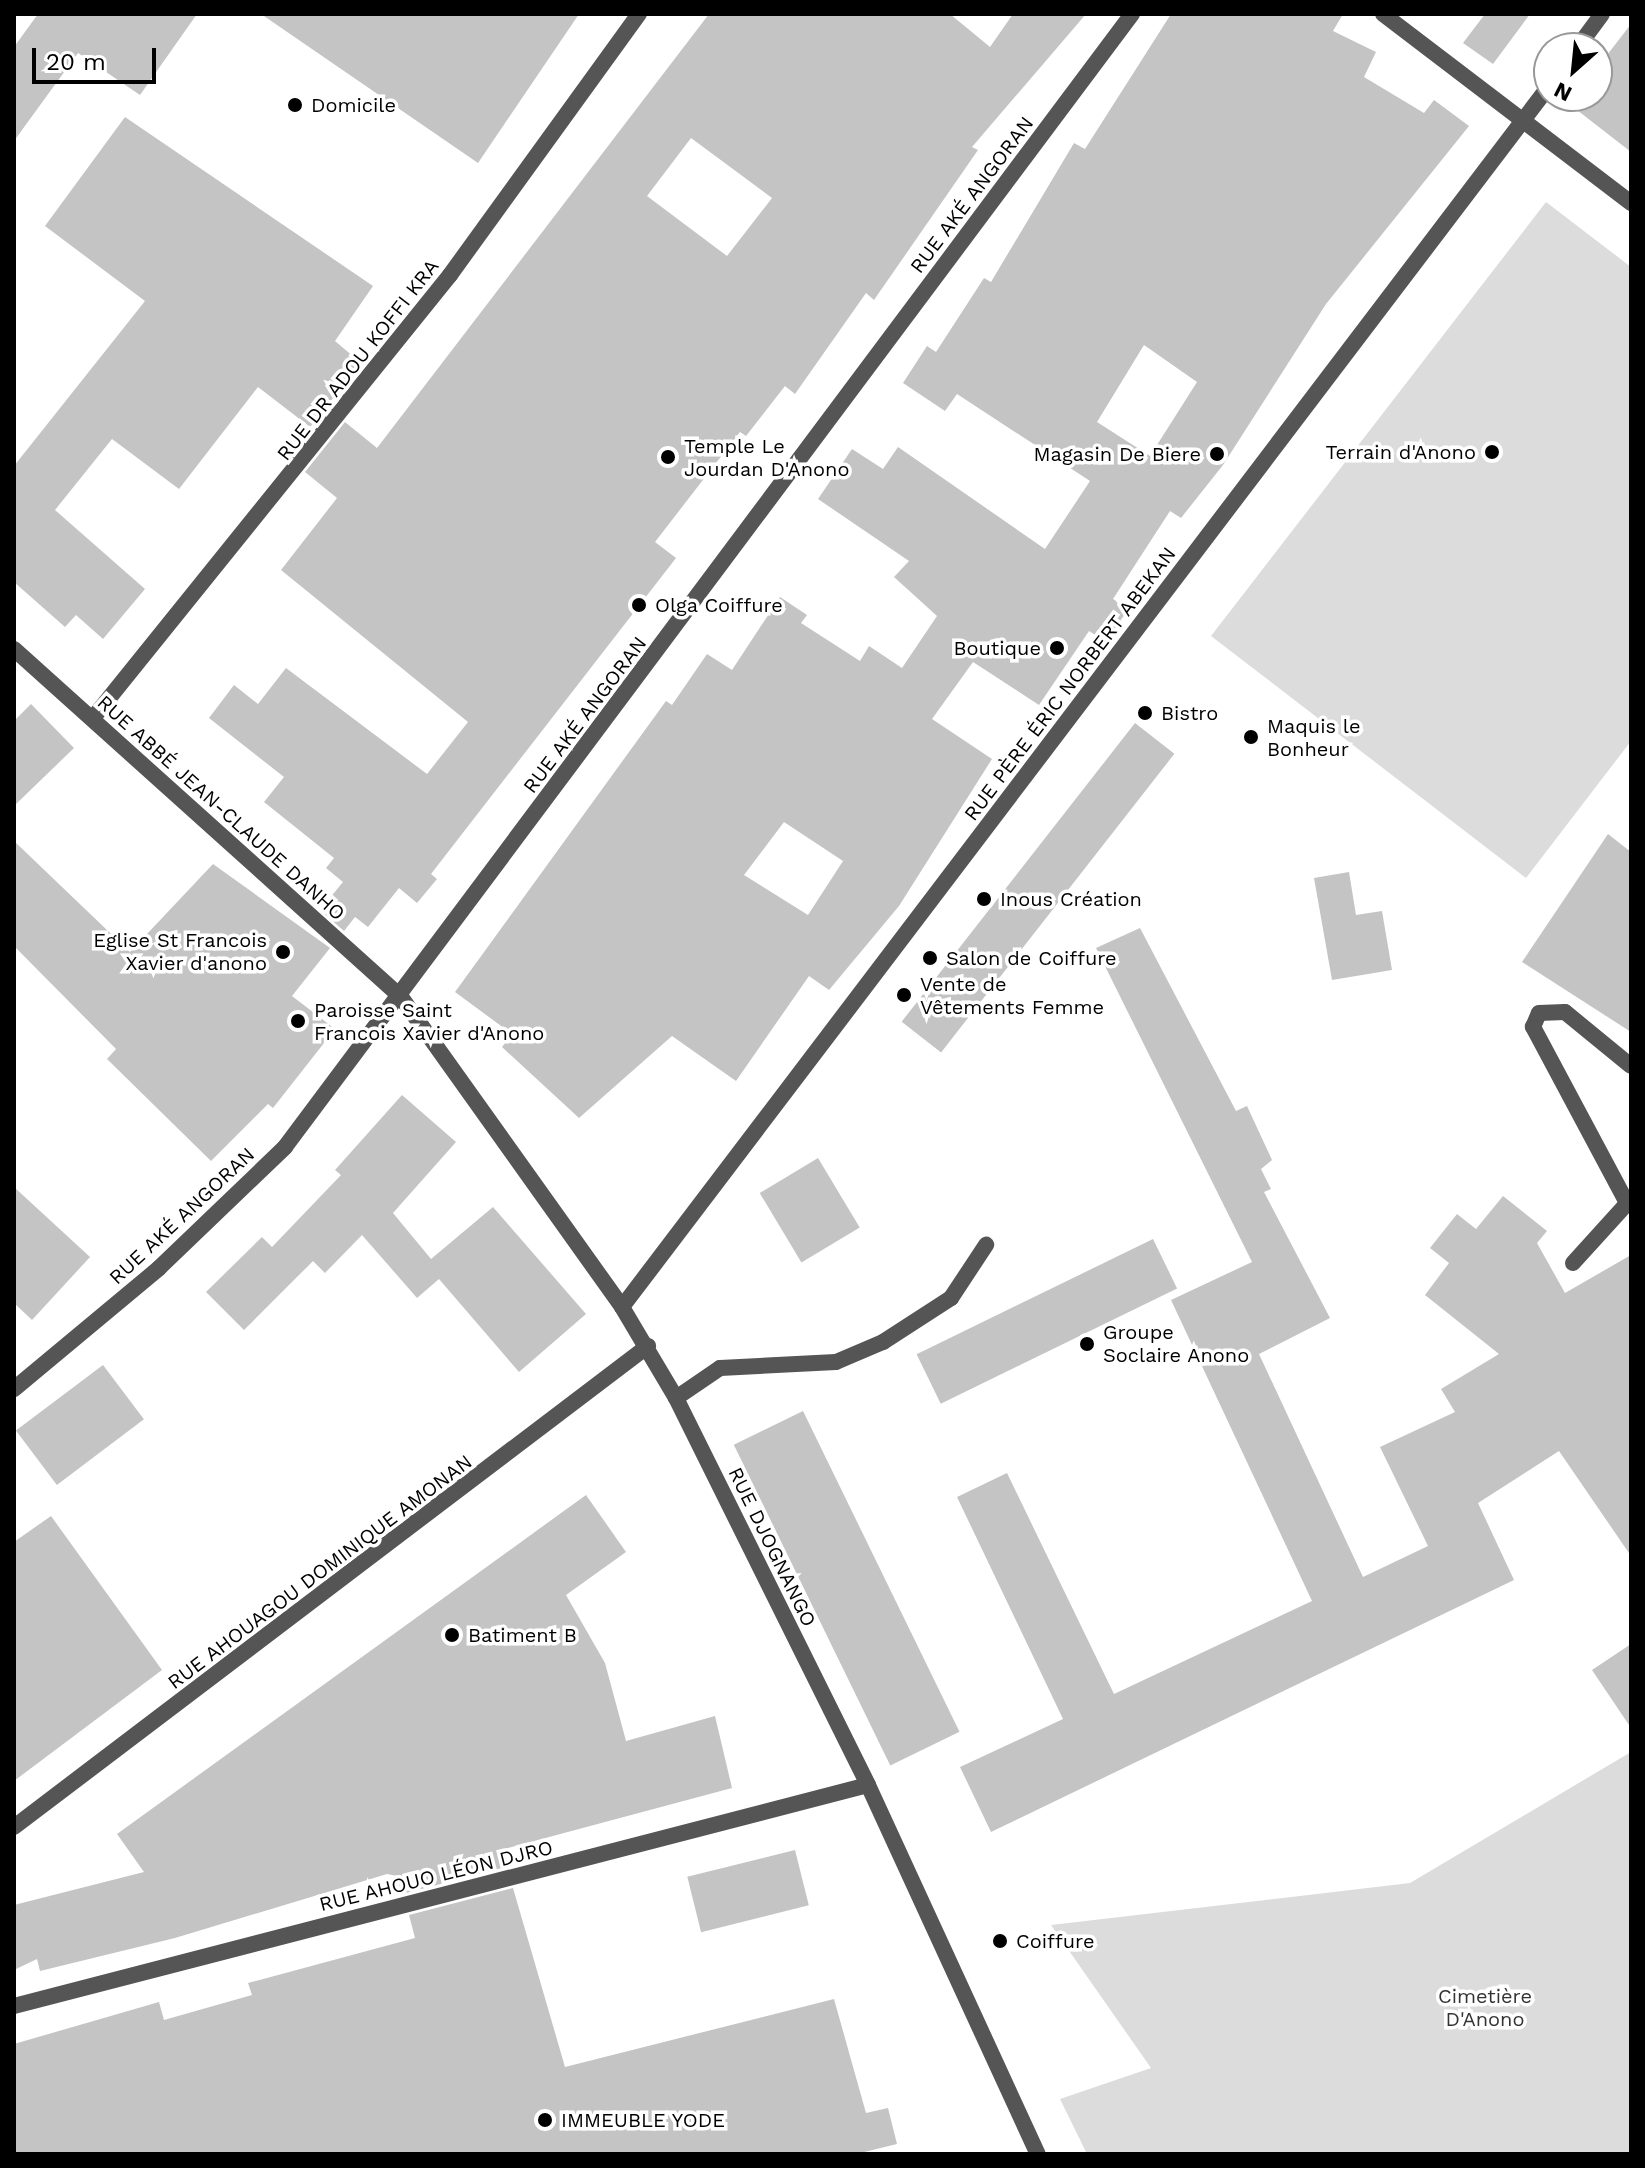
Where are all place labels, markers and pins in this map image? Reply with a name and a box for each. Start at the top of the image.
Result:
place label: Domicile [311,93,396,117]
marker: Domicile [286,96,304,114]
place label: Temple Le Jourdan D'Anono [684,434,849,481]
place label: Terrain d'Anono [1326,440,1476,464]
place label: Magasin De Biere [1034,442,1201,466]
marker: Terrain d'Anono [1483,443,1501,461]
marker: Magasin De Biere [1208,445,1226,463]
marker: Temple Le Jourdan D'Anono [659,448,677,466]
place label: Olga Coiffure [655,593,783,617]
marker: Olga Coiffure [630,596,648,614]
place label: Boutique [953,636,1041,660]
marker: Boutique [1048,639,1066,657]
place label: Bistro [1161,701,1218,725]
marker: Bistro [1136,704,1154,722]
place label: Maquis le Bonheur [1267,714,1360,761]
marker: Maquis le Bonheur [1242,728,1260,746]
place label: Inous Création [1000,887,1142,911]
marker: Inous Création [975,890,993,908]
place label: Eglise St Francois Xavier d'anono [93,928,267,975]
marker: Eglise St Francois Xavier d'anono [274,943,292,961]
place label: Salon de Coiffure [946,946,1117,970]
marker: Salon de Coiffure [921,949,939,967]
place label: Vente de Vêtements Femme [920,972,1104,1019]
marker: Vente de Vêtements Femme [895,986,913,1004]
place label: Paroisse Saint Francois Xavier d'Anono [314,998,545,1045]
marker: Paroisse Saint Francois Xavier d'Anono [289,1012,307,1030]
place label: Groupe Soclaire Anono [1103,1320,1250,1367]
marker: Groupe Soclaire Anono [1078,1335,1096,1353]
place label: Batiment B [468,1623,577,1647]
marker: Batiment B [443,1626,461,1644]
place label: Coiffure [1016,1929,1094,1953]
marker: Coiffure [991,1932,1009,1950]
place label: IMMEUBLE YODE [561,2108,726,2132]
marker: IMMEUBLE YODE [536,2111,554,2129]

